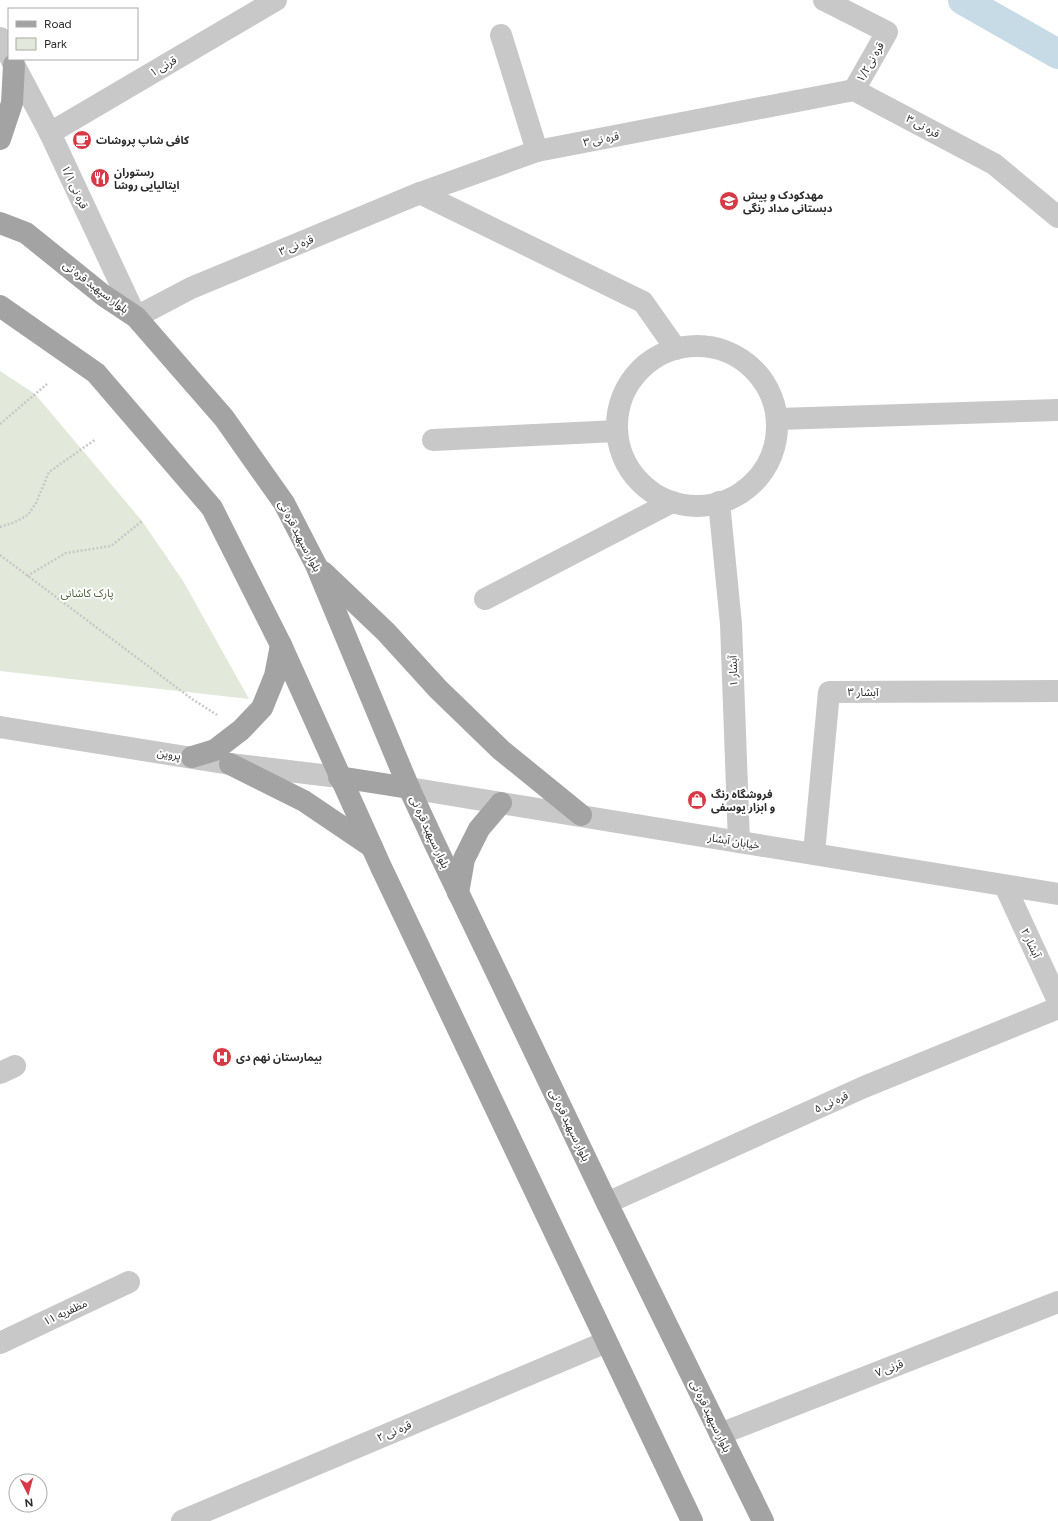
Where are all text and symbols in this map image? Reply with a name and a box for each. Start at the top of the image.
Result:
legend [8,8,138,60]
text: Road [44,17,72,31]
text: Park [44,37,67,51]
street label: قره نی۱/۲ [854,40,887,85]
street label: قرنی ۱ [147,54,179,79]
street label: قره نی ۳ [904,112,942,141]
cafe icon: کافی شاپ پروشات [71,129,93,151]
street label: قره نی ۳ [582,130,620,149]
place label: کافی شاپ پروشات [96,134,190,148]
street label: قره نی ۱/۱ [59,163,90,211]
place label: رستوران ایتالیایی روشا [114,166,180,192]
restaurant icon: رستوران ایتالیایی روشا [89,167,111,189]
place label: مهدکودک و پیش دبستانی مداد رنگی [743,189,833,215]
school or university icon: مهدکودک و پیش دبستانی مداد رنگی [718,190,740,212]
street label: قره نی ۳ [277,233,315,258]
street label: بلوار سپهبد قره نی [60,259,131,317]
street label: بلوار سپهبد قره نی [274,499,324,575]
park label: پارک کاشانی [60,587,114,601]
street label: آبشار ۱ [726,654,741,687]
street label: آبشار ۳ [847,686,879,699]
street label: پروین [156,746,182,764]
place label: فروشگاه رنگ و ابزار یوسفی [711,788,775,814]
shop icon: فروشگاه رنگ و ابزار یوسفی [686,789,708,811]
street label: بلوار سپهبد قره نی [406,794,452,871]
street label: خیابان آبشار [706,831,761,852]
street label: آبشار ۲ [1018,926,1043,961]
hospital icon: بیمارستان نهم دی [211,1046,233,1068]
place label: بیمارستان نهم دی [236,1051,322,1066]
street label: بلوار سپهبد قره نی [546,1087,593,1164]
street label: قره نی ۵ [812,1089,850,1116]
street label: مظفریه ۱۱ [41,1297,89,1328]
street label: قرنی ۷ [873,1357,905,1380]
street label: بلوار سپهبد قره نی [687,1378,734,1455]
street label: قره نی ۲ [375,1418,413,1444]
north arrow [8,1473,48,1513]
text: N [24,1496,34,1509]

